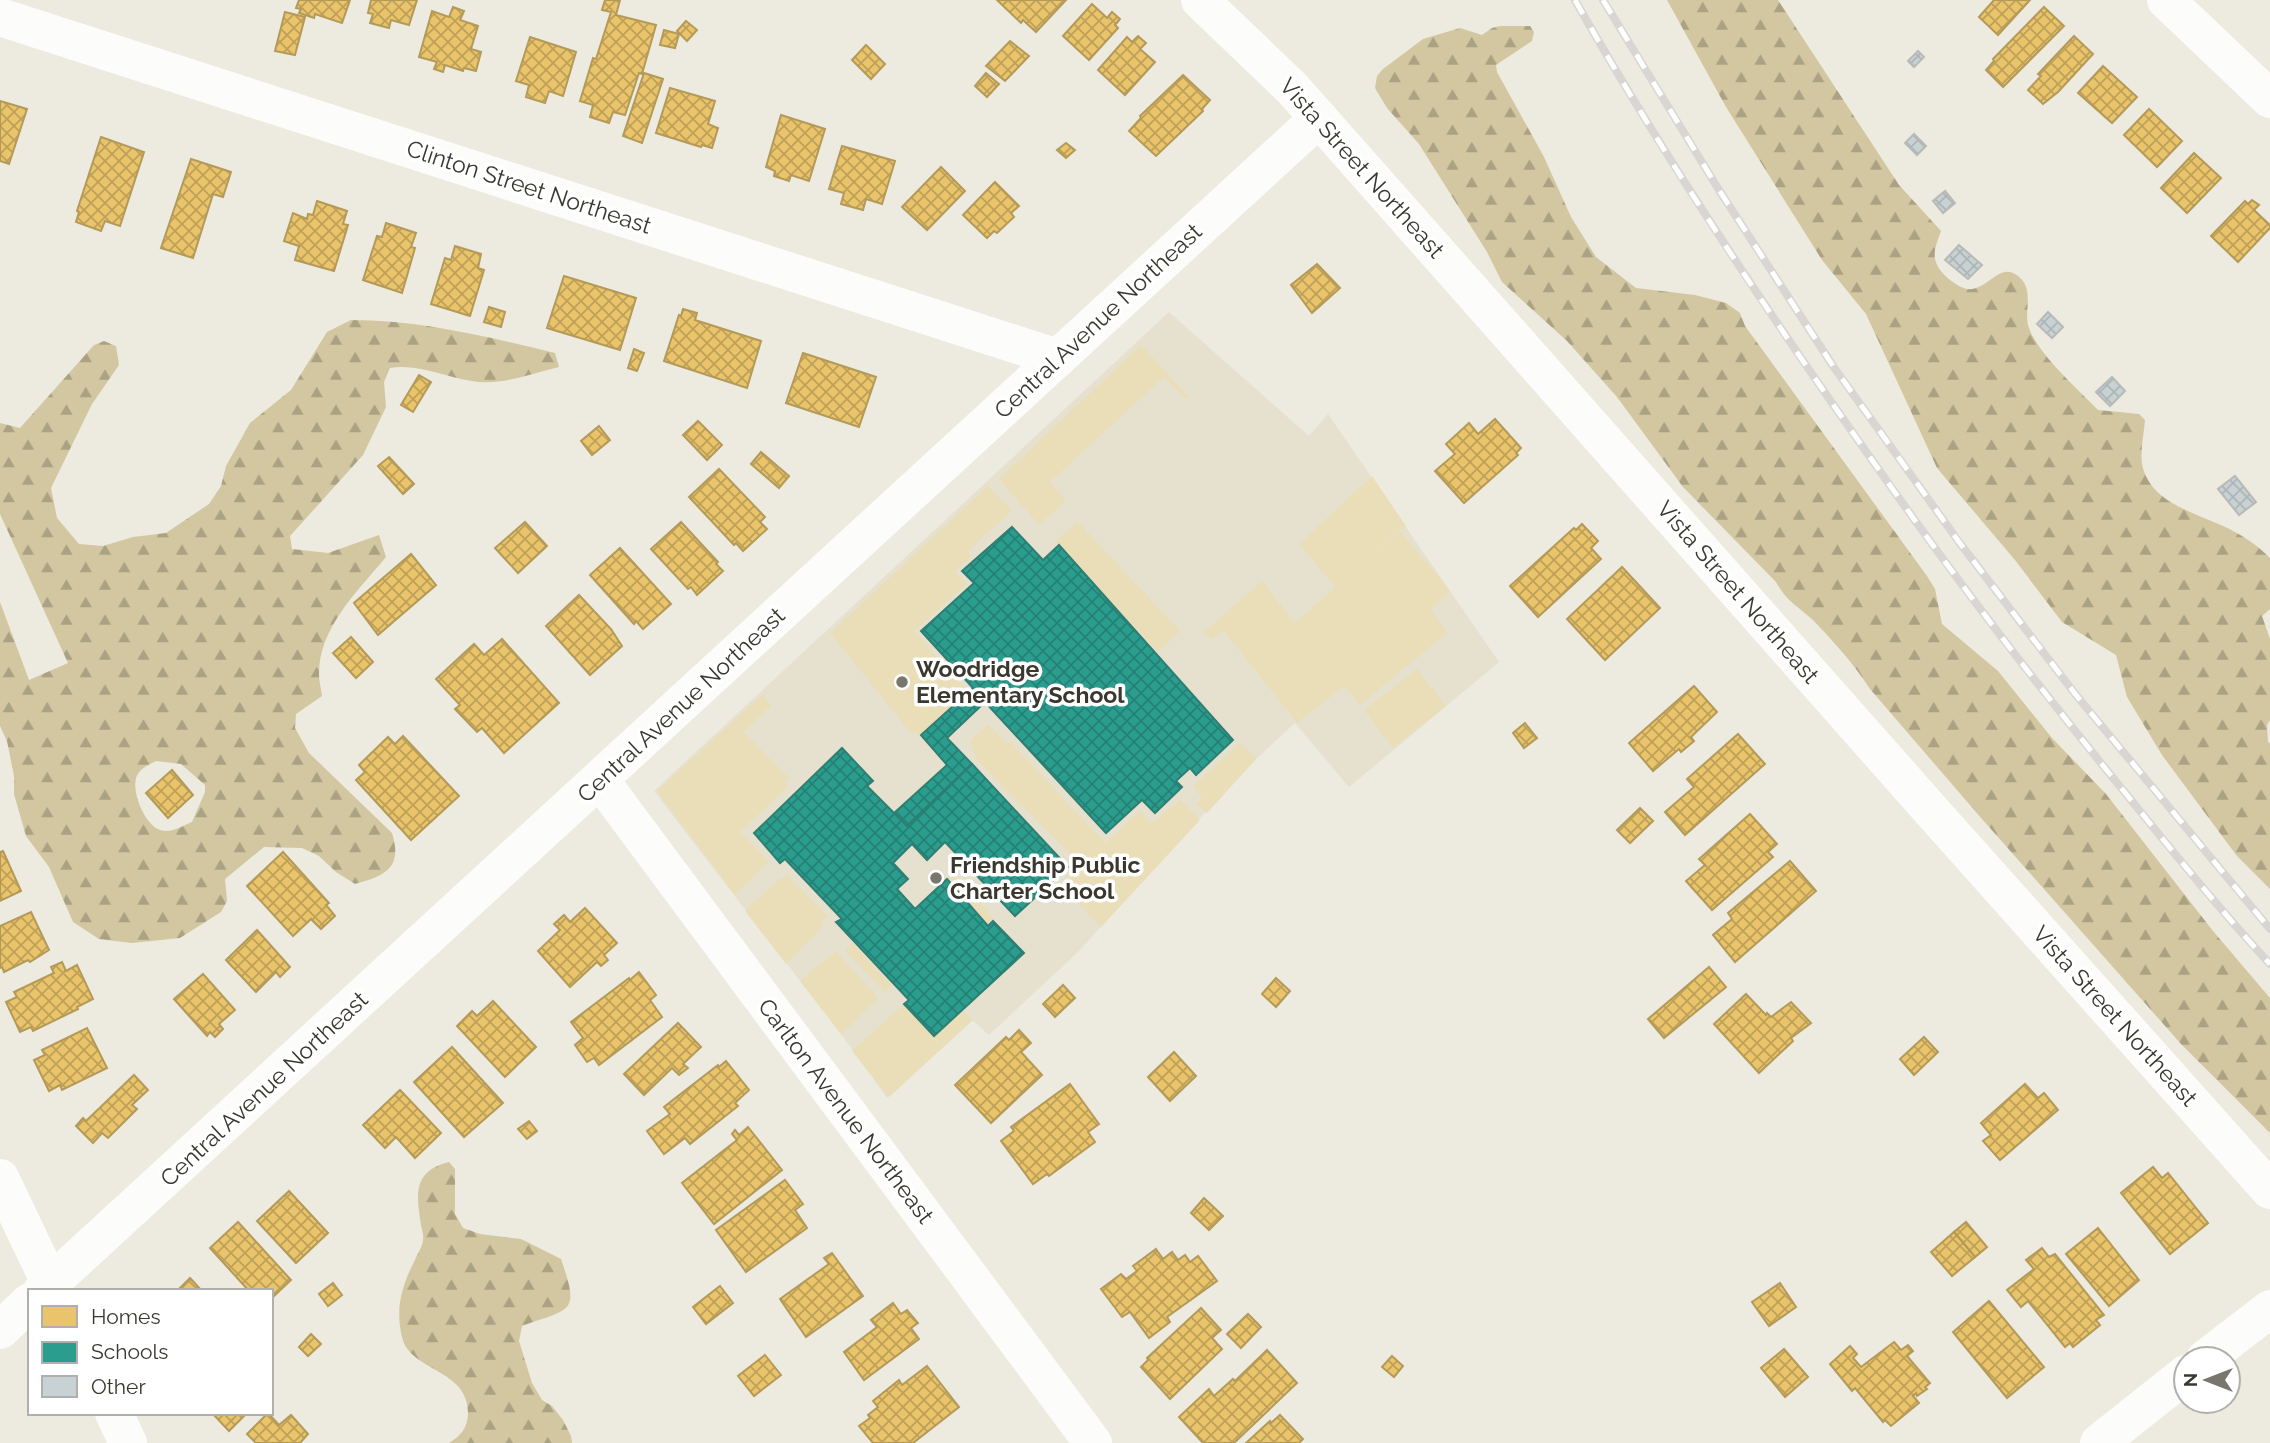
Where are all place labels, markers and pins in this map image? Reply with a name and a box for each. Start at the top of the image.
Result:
place label: Woodridge Elementary School [916,655,1125,708]
marker: Woodridge Elementary School [894,674,910,690]
place label: Friendship Public Charter School [950,851,1140,904]
marker: Friendship Public Charter School [928,870,944,886]

